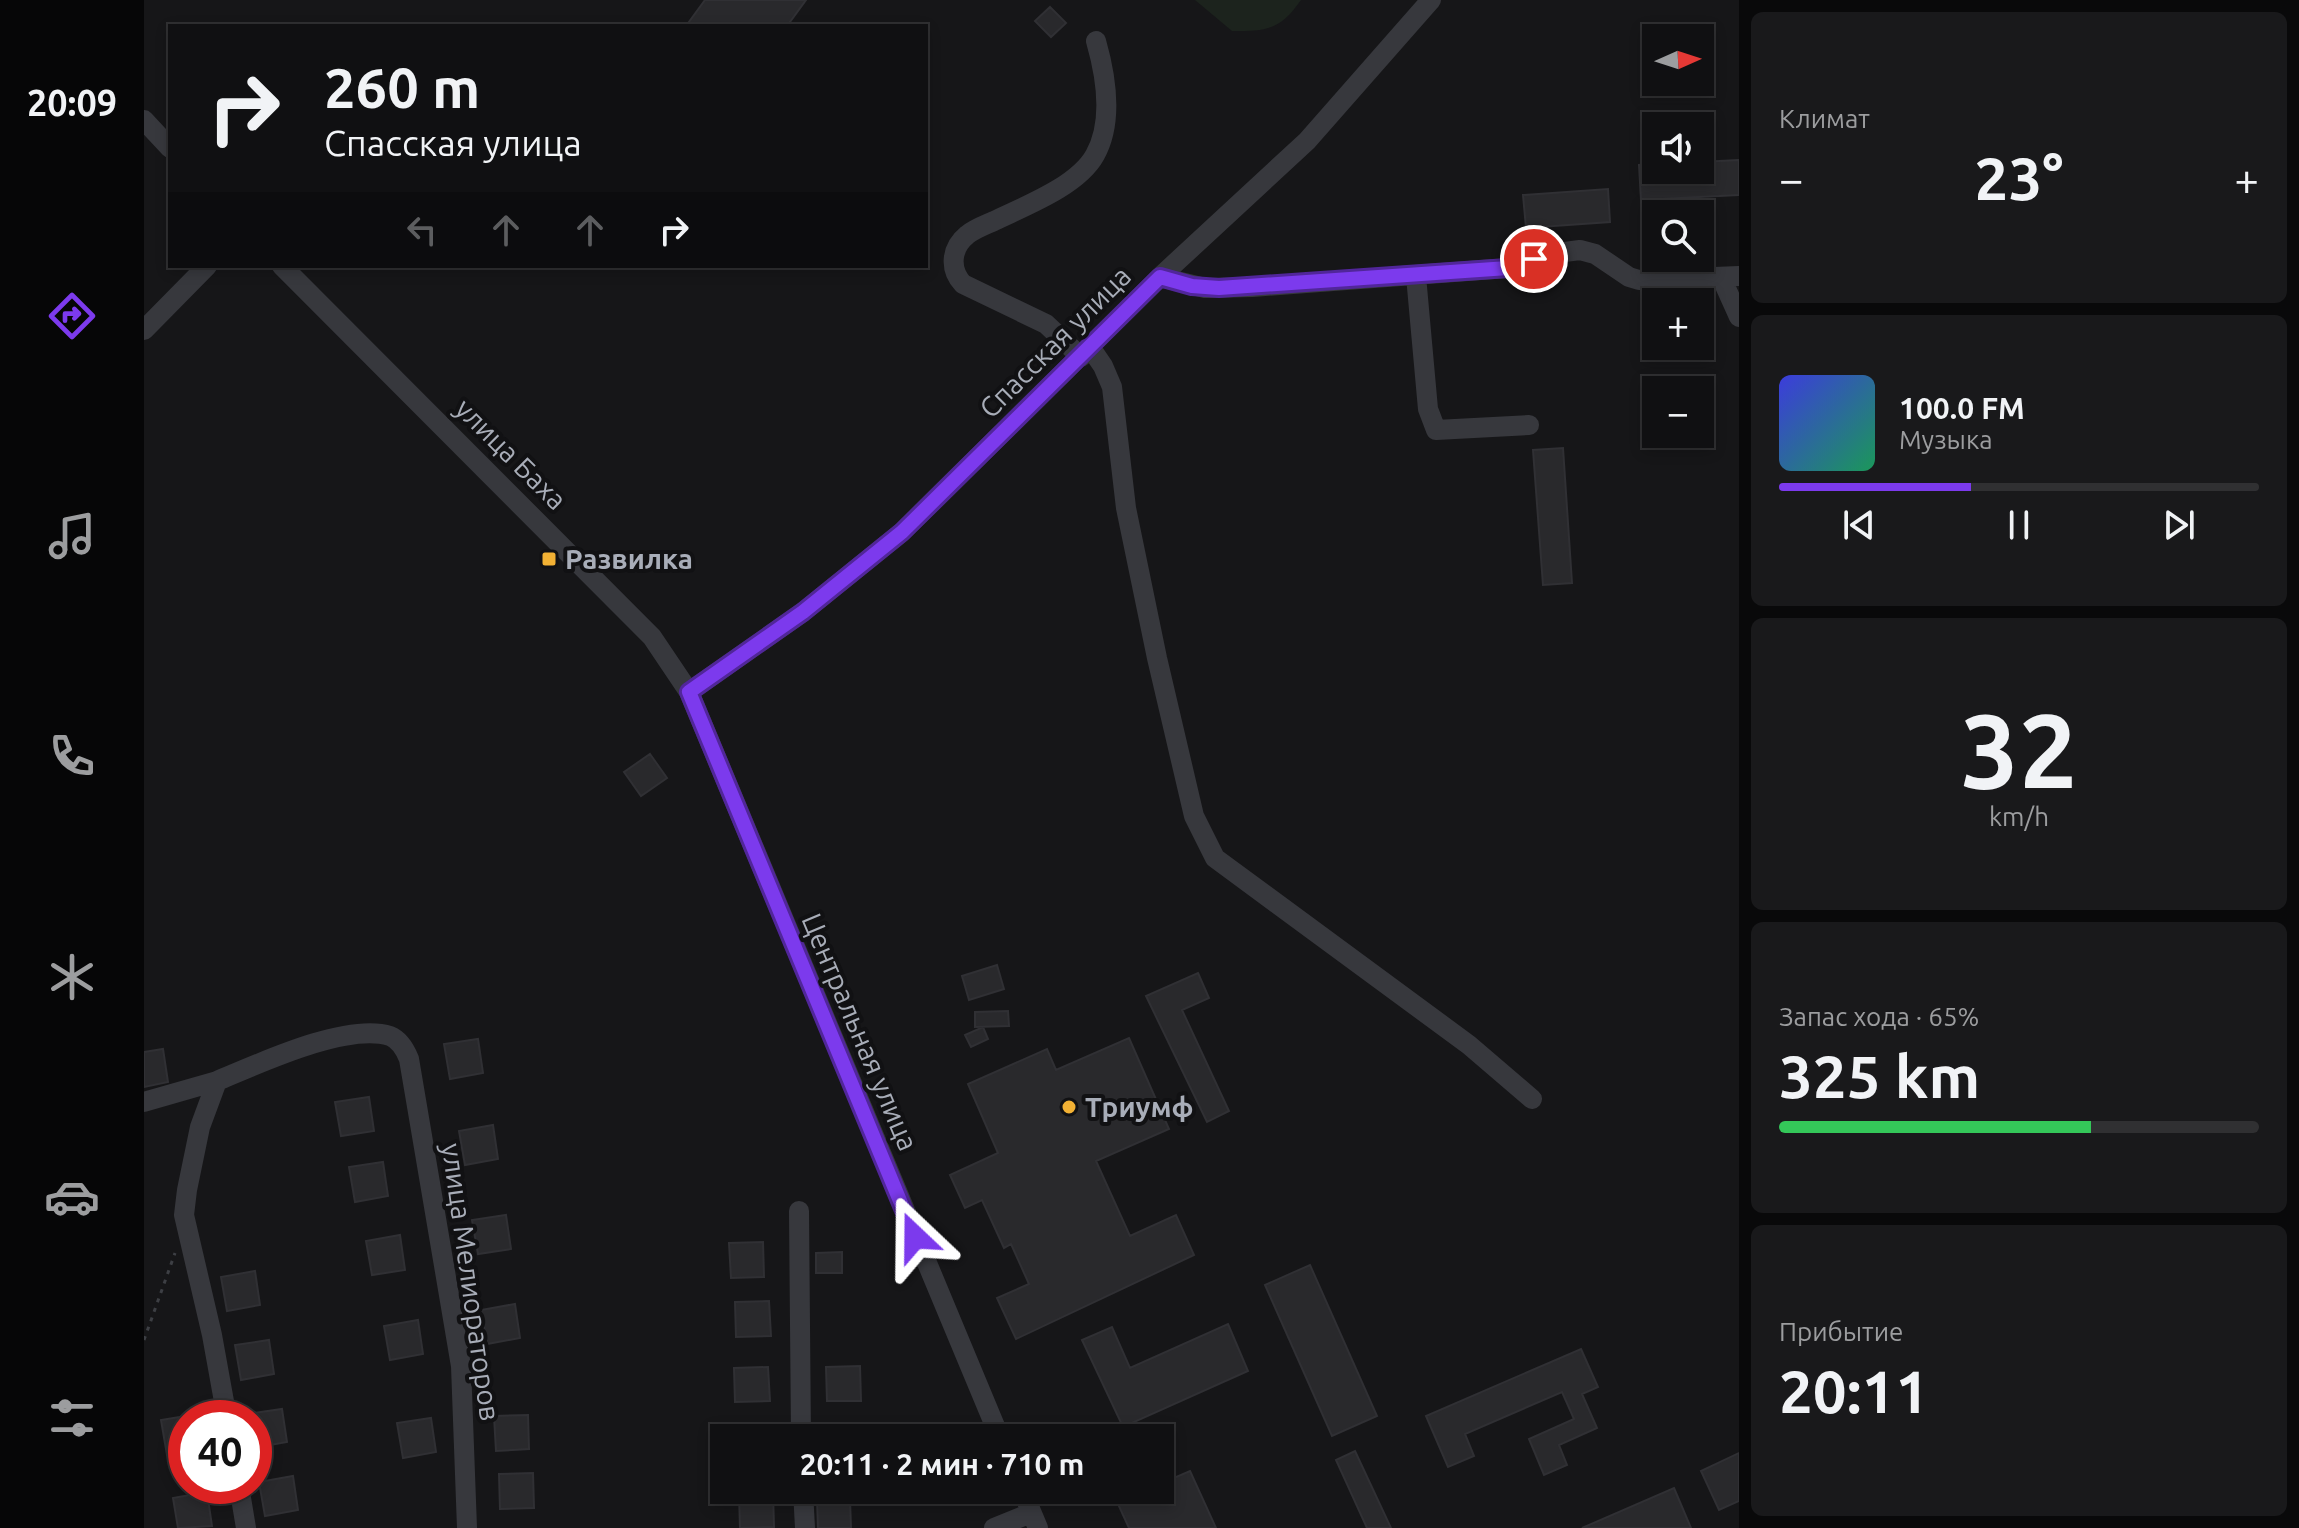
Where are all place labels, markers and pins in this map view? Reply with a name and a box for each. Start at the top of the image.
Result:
pin [1500,225,1568,293]
place label: Развилка [565,543,693,574]
marker: Развилка [540,550,558,568]
place label: Триумф [1085,1091,1193,1122]
marker: Триумф [1060,1098,1078,1116]

